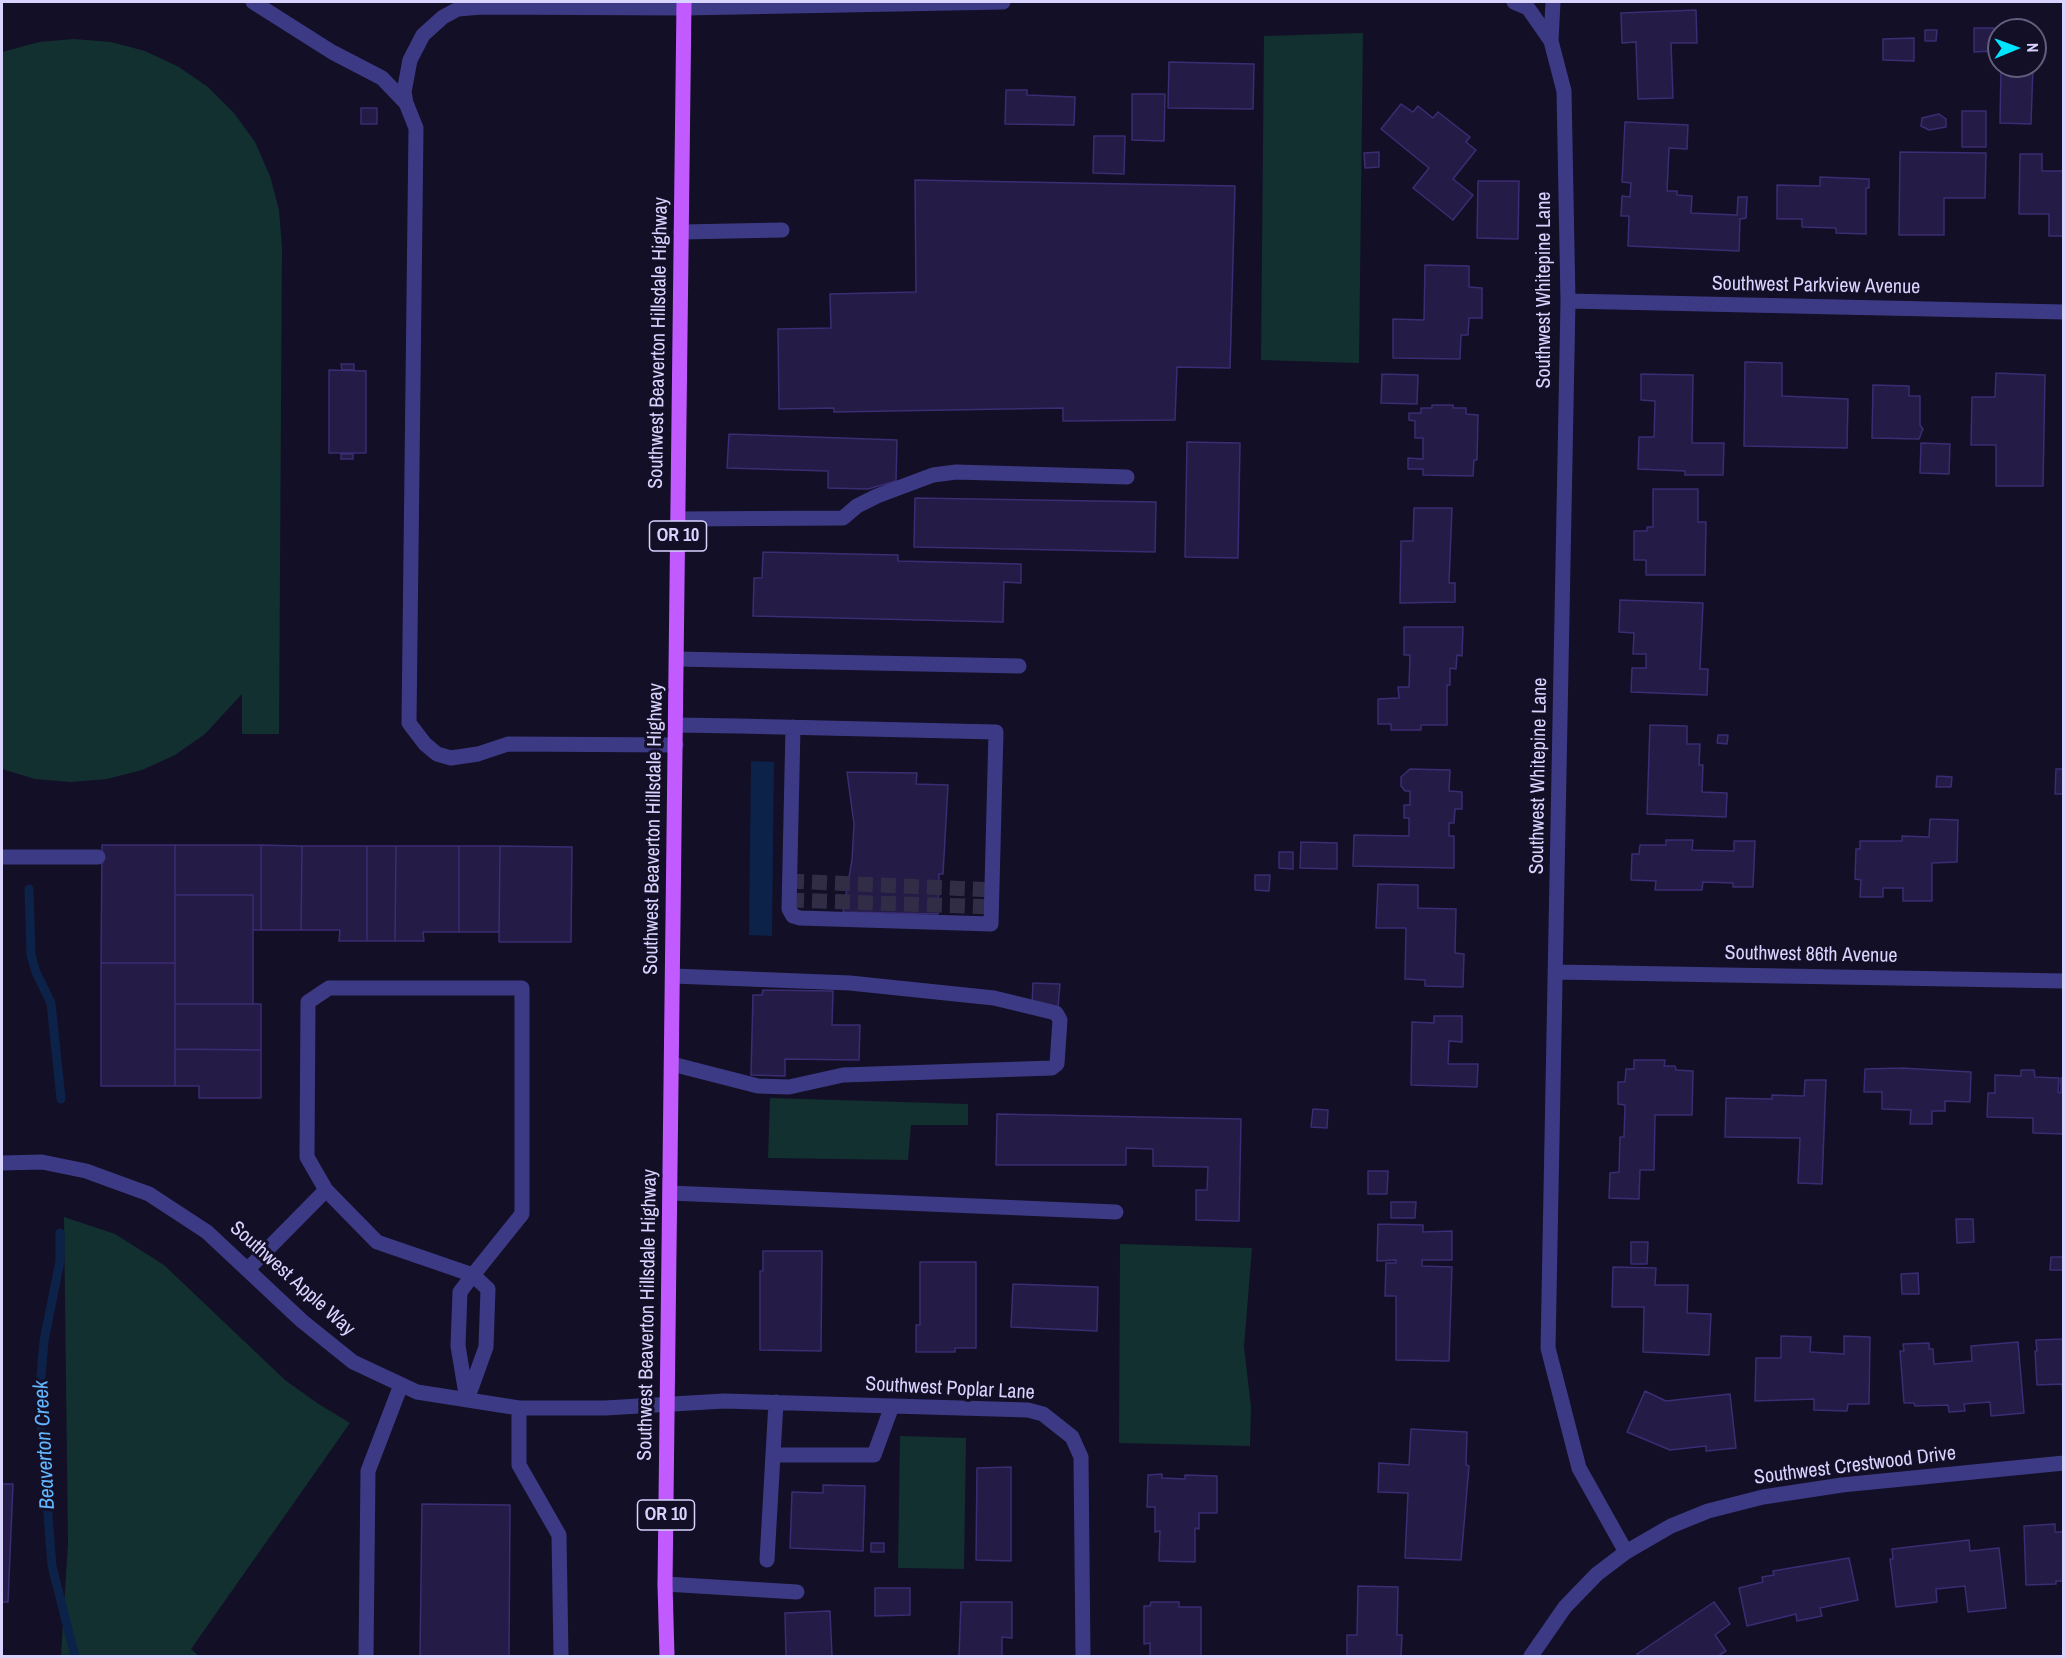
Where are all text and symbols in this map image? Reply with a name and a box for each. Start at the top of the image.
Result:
north arrow [1987,18,2047,78]
text: N [2022,43,2044,53]
street label: Southwest Whitepine Lane [1533,192,1557,388]
street label: Southwest Beaverton Hillsdale Highway [644,197,674,489]
street label: Southwest Parkview Avenue [1712,272,1920,300]
road number: OR 10 [650,521,706,551]
street label: Southwest Whitepine Lane [1525,677,1553,875]
street label: Southwest Beaverton Hillsdale Highway [639,683,669,975]
street label: Southwest 86th Avenue [1724,941,1898,969]
street label: Southwest Beaverton Hillsdale Highway [633,1169,663,1461]
street label: Southwest Apple Way [225,1217,359,1341]
street label: Southwest Poplar Lane [865,1373,1035,1405]
water label: Beaverton Creek [29,1380,61,1510]
street label: Southwest Crestwood Drive [1753,1442,1957,1490]
road number: OR 10 [638,1500,694,1530]

